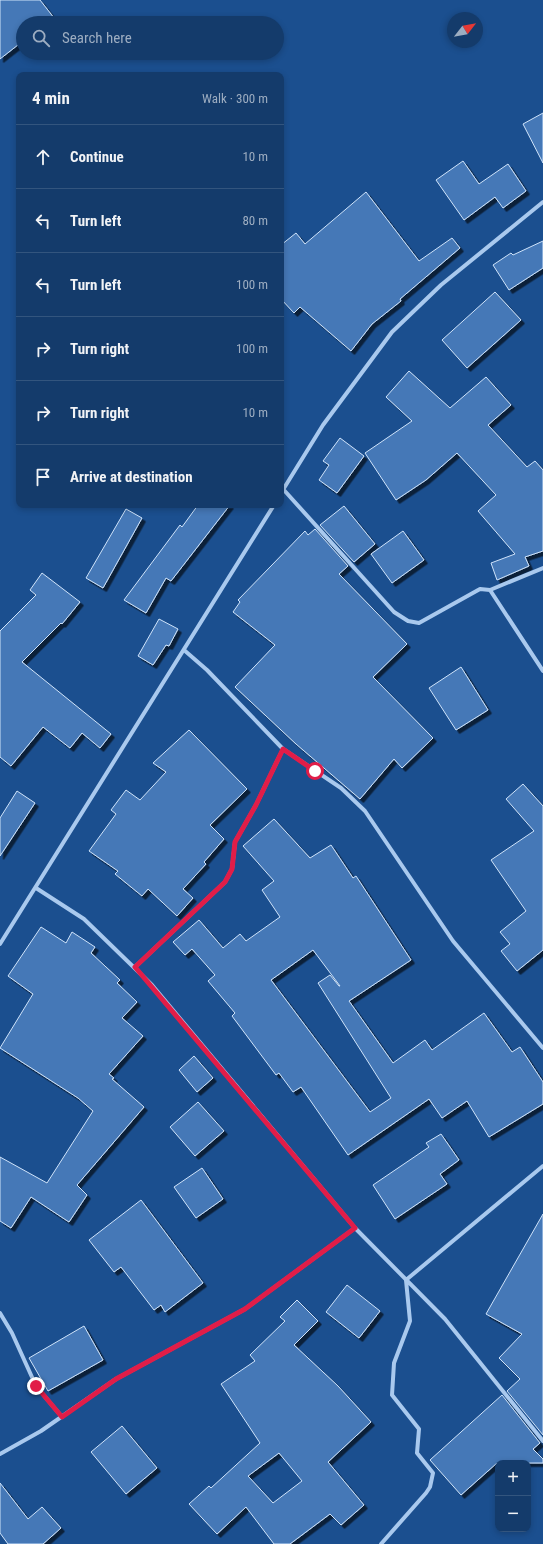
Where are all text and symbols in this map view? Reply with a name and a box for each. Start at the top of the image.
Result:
north arrow [447,12,483,48]
search box [16,16,284,60]
icon: search [30,27,52,49]
text: Search here [62,29,132,47]
text: 4 min [32,88,70,108]
text: Walk · 300 m [202,91,268,106]
icon: ahead [32,146,54,168]
text: Continue [70,148,124,166]
text: 10 m [242,149,268,164]
icon: left [32,210,54,232]
text: Turn left [70,212,121,230]
text: 80 m [242,213,268,228]
icon: left [32,274,54,296]
text: Turn left [70,276,121,294]
text: 100 m [236,277,268,292]
icon: right [32,338,54,360]
text: Turn right [70,340,129,358]
text: 100 m [236,341,268,356]
icon: right [32,402,54,424]
text: Turn right [70,404,129,422]
text: 10 m [242,405,268,420]
icon: arrive [32,466,54,488]
text: Arrive at destination [70,468,193,486]
route start [306,762,324,780]
route end [27,1377,45,1395]
map controls [495,1460,531,1532]
button: + [495,1460,531,1496]
button: − [495,1496,531,1532]

